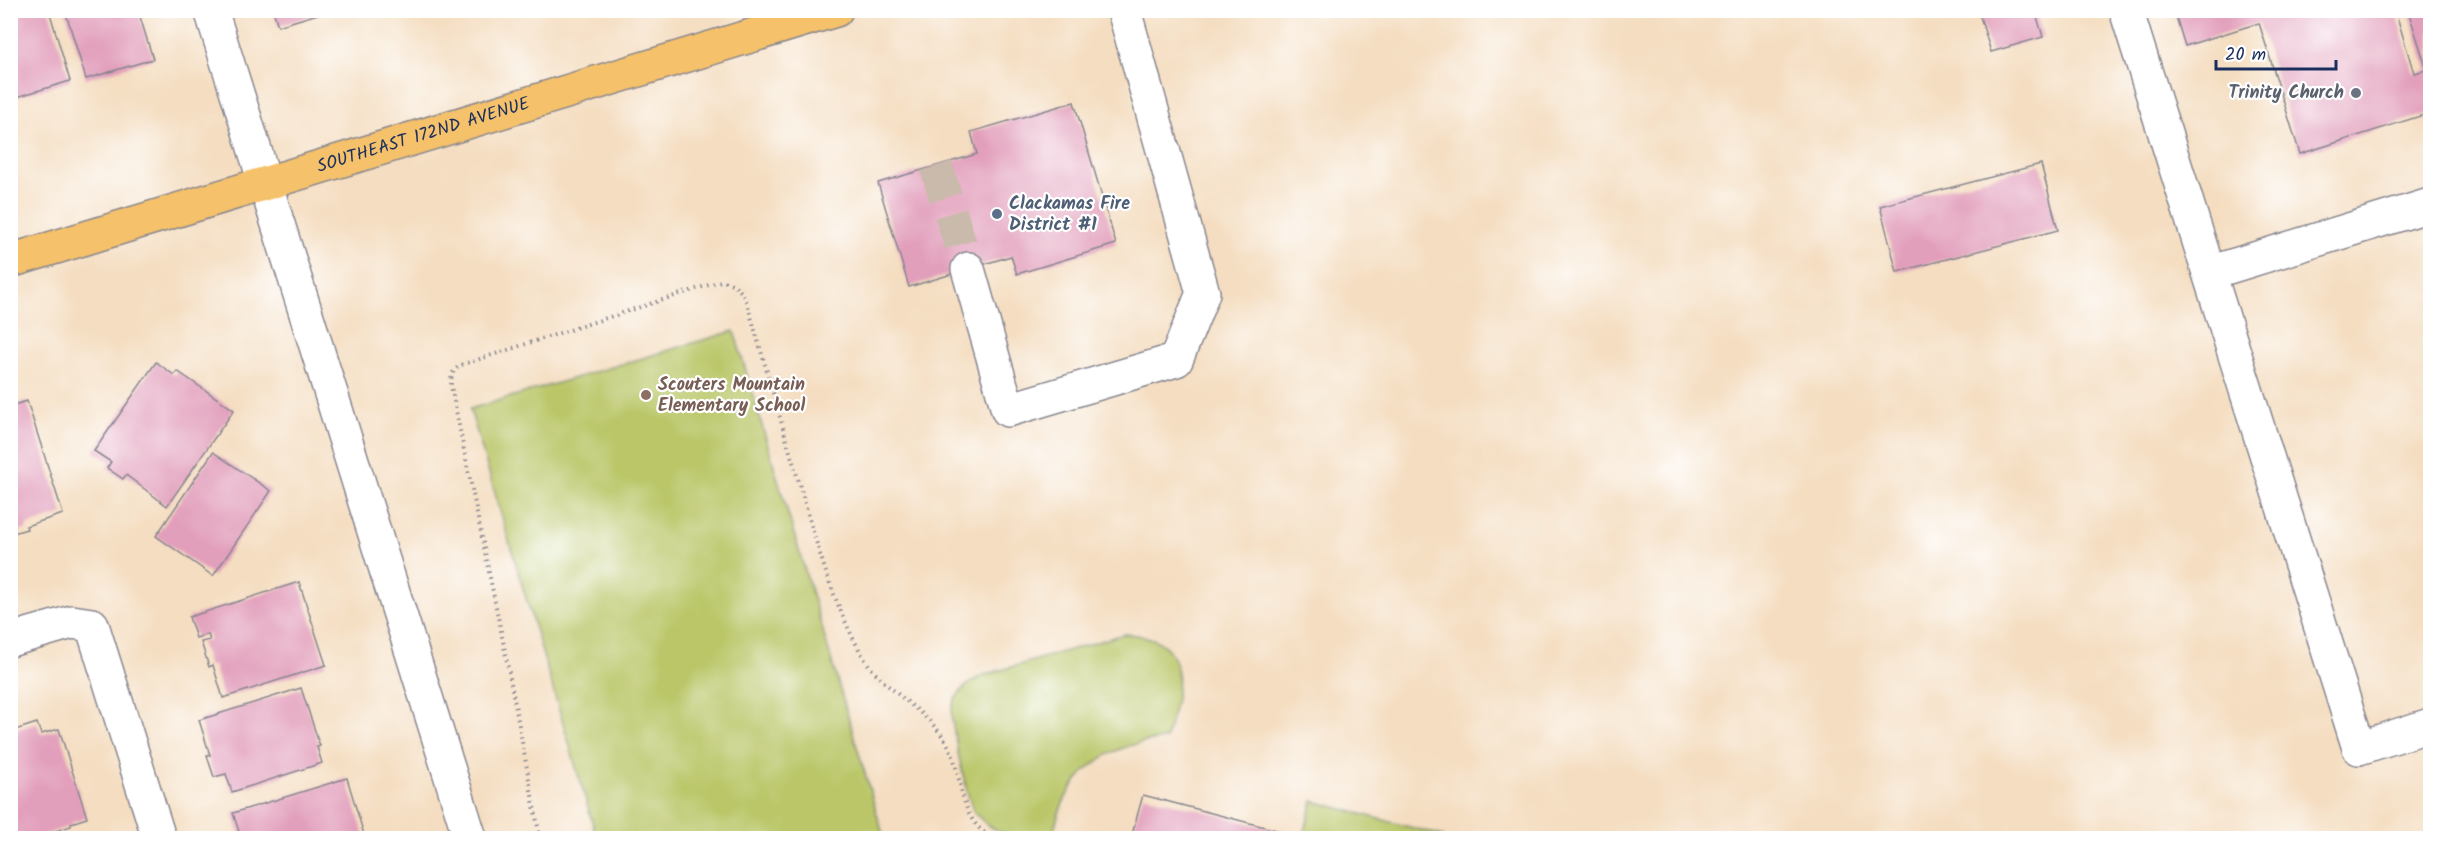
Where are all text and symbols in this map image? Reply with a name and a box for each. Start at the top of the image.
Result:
scale bar [2216,33,2336,71]
text: 20 m [2225,41,2266,70]
place label: Trinity Church [2229,79,2344,108]
marker: Trinity Church [2349,86,2363,100]
street label: SOUTHEAST 172ND AVENUE [313,89,534,181]
place label: Clackamas Fire District #1 [1009,190,1130,240]
marker: Clackamas Fire District #1 [990,207,1004,221]
place label: Scouters Mountain Elementary School [658,371,805,421]
marker: Scouters Mountain Elementary School [639,388,653,402]

